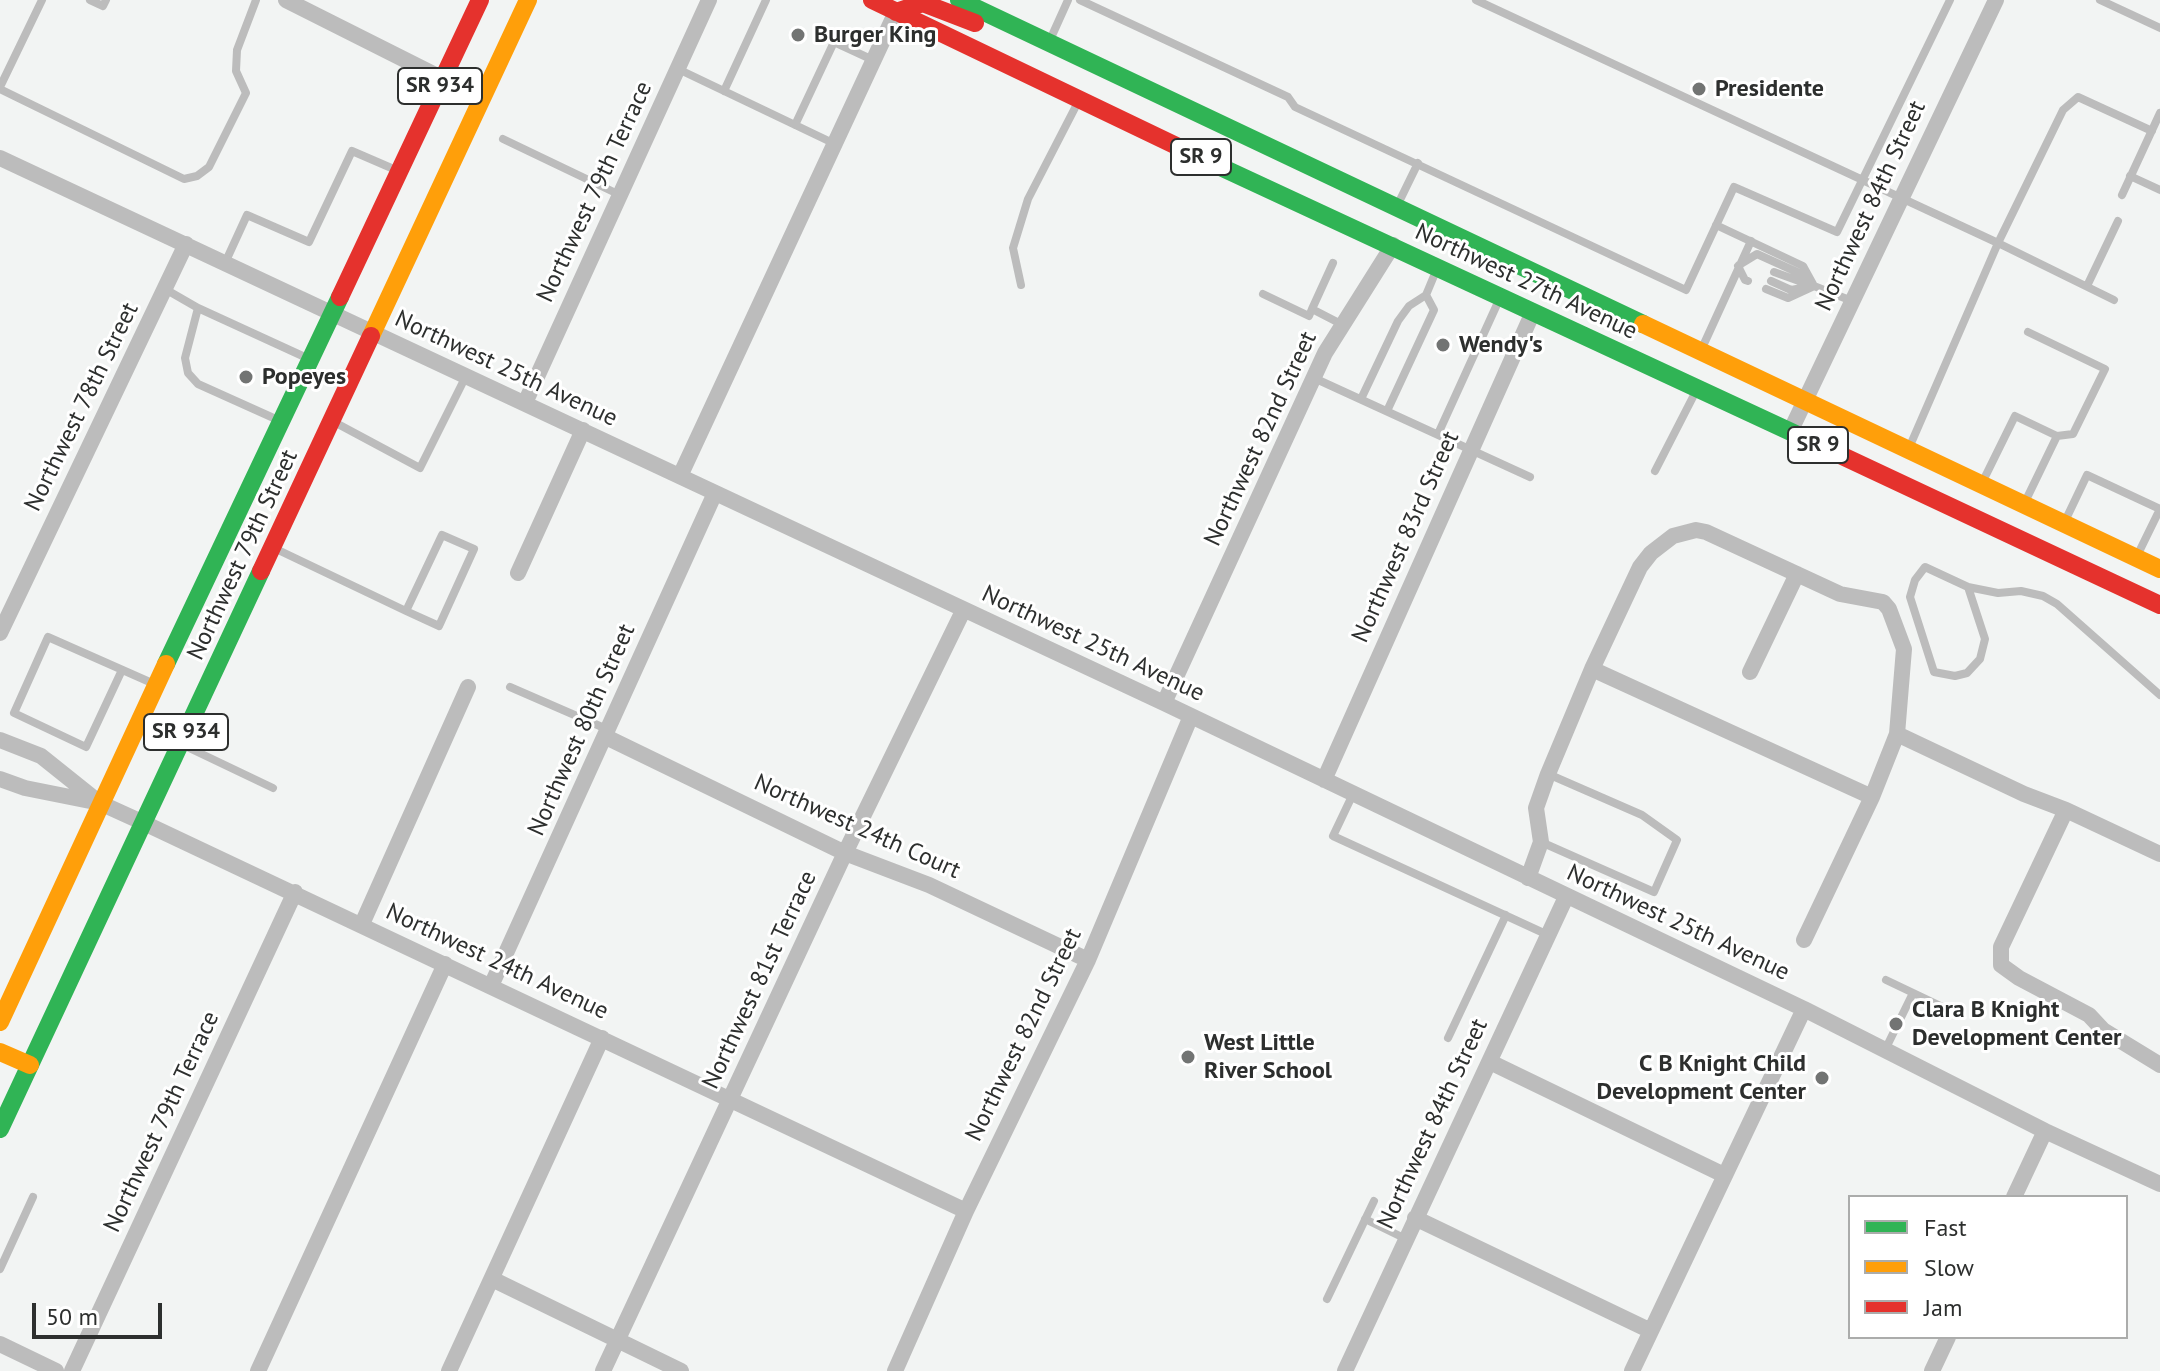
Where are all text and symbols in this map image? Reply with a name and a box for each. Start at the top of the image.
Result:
place label: Burger King [814,21,936,49]
marker: Burger King [789,26,807,44]
road number: SR 934 [398,68,482,104]
place label: Presidente [1715,75,1824,103]
street label: Northwest 79th Terrace [531,77,659,307]
marker: Presidente [1690,80,1708,98]
street label: Northwest 84th Street [1810,96,1932,316]
road number: SR 9 [1171,139,1231,175]
street label: Northwest 27th Avenue [1410,218,1642,346]
street label: Northwest 78th Street [19,298,145,516]
street label: Northwest 25th Avenue [390,305,622,433]
street label: Northwest 82nd Street [1199,327,1323,551]
place label: Wendy's [1459,331,1543,359]
marker: Wendy's [1434,336,1452,354]
place label: Popeyes [262,363,346,391]
marker: Popeyes [237,368,255,386]
street label: Northwest 83rd Street [1346,427,1466,647]
road number: SR 9 [1788,427,1848,463]
street label: Northwest 79th Street [182,445,304,665]
street label: Northwest 25th Avenue [977,580,1209,708]
street label: Northwest 80th Street [522,620,642,840]
road number: SR 934 [144,714,228,750]
street label: Northwest 24th Court [749,769,965,885]
street label: Northwest 25th Avenue [1562,859,1794,987]
street label: Northwest 81st Terrace [697,866,823,1094]
street label: Northwest 24th Avenue [381,898,613,1026]
street label: Northwest 82nd Street [960,924,1088,1146]
place label: Clara B Knight Development Center [1912,996,2121,1052]
street label: Northwest 79th Terrace [98,1007,226,1237]
street label: Northwest 84th Street [1372,1014,1494,1234]
marker: Clara B Knight Development Center [1887,1015,1905,1033]
place label: West Little River School [1204,1029,1332,1085]
marker: West Little River School [1179,1048,1197,1066]
place label: C B Knight Child Development Center [1597,1050,1806,1106]
marker: C B Knight Child Development Center [1813,1069,1831,1087]
legend [1848,1195,2128,1339]
text: Fast [1924,1212,1967,1243]
text: Slow [1924,1252,1974,1283]
scale bar [36,1287,166,1337]
text: Jam [1924,1292,1962,1323]
text: 50 m [46,1301,98,1332]

